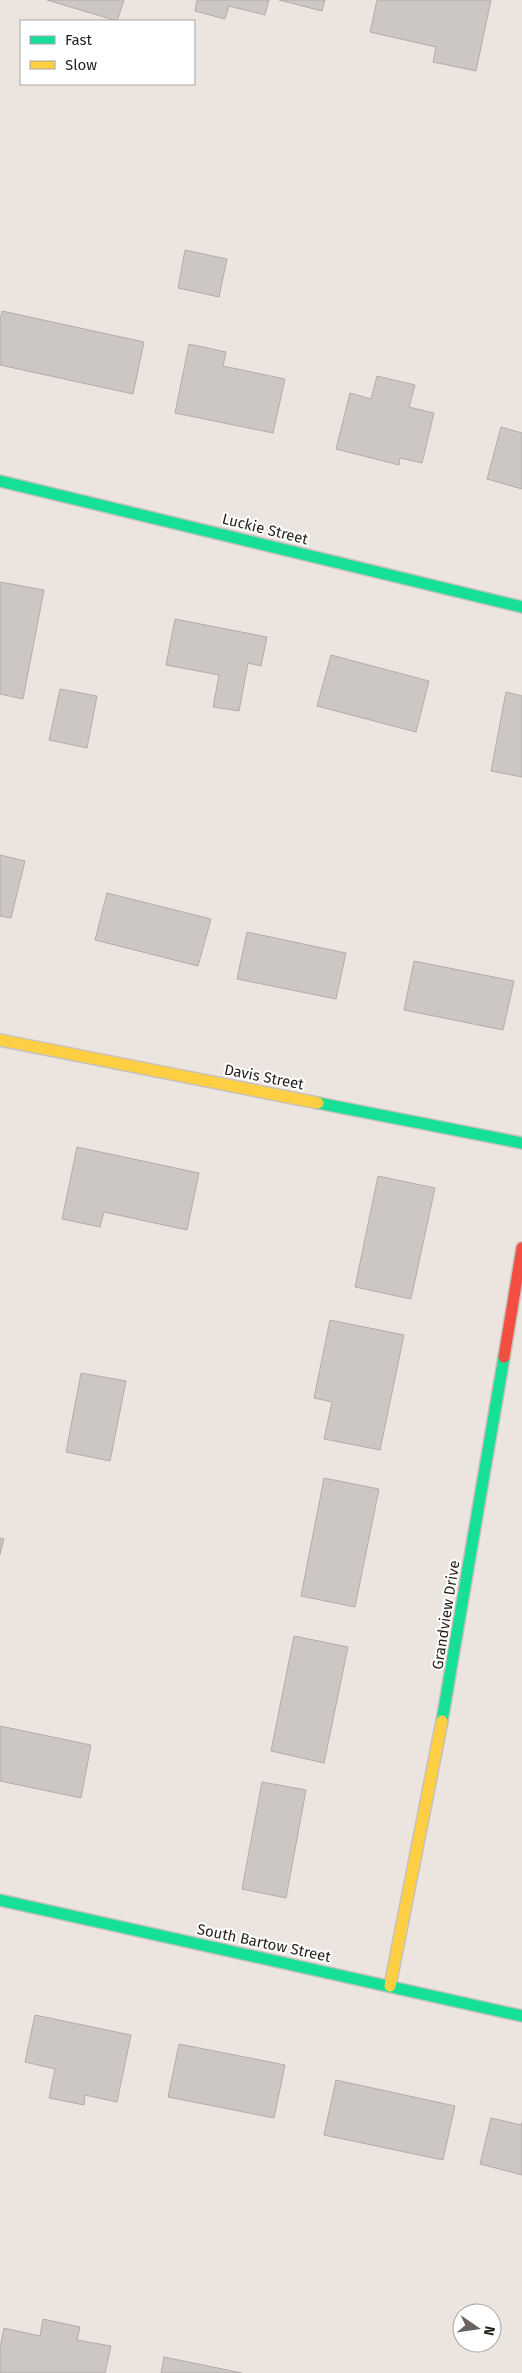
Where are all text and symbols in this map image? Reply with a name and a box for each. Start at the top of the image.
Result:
legend [20,20,195,85]
text: Fast [65,31,92,49]
text: Slow [65,56,97,74]
street label: Luckie Street [220,510,310,549]
street label: Davis Street [223,1060,306,1094]
street label: Grandview Drive [428,1559,464,1671]
street label: South Bartow Street [195,1920,333,1966]
north arrow [452,2303,502,2353]
text: N [480,2324,499,2337]

